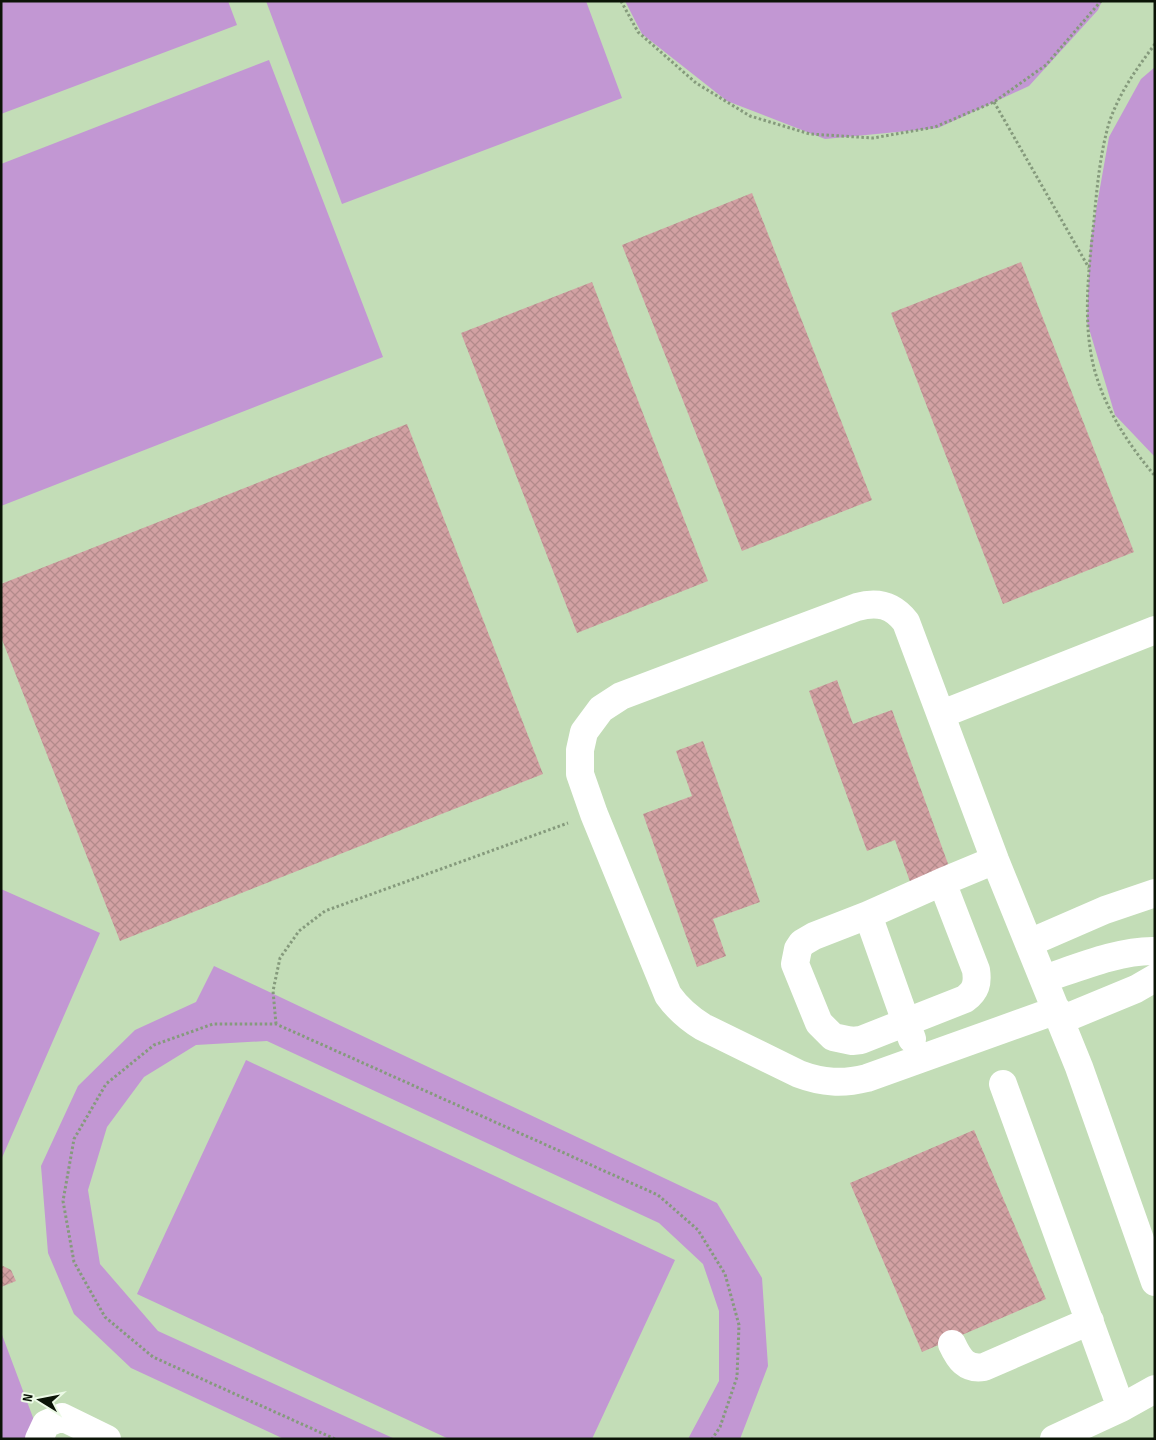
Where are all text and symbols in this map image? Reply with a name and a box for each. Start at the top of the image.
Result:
north arrow [15,1375,65,1425]
text: N [19,1393,37,1403]

